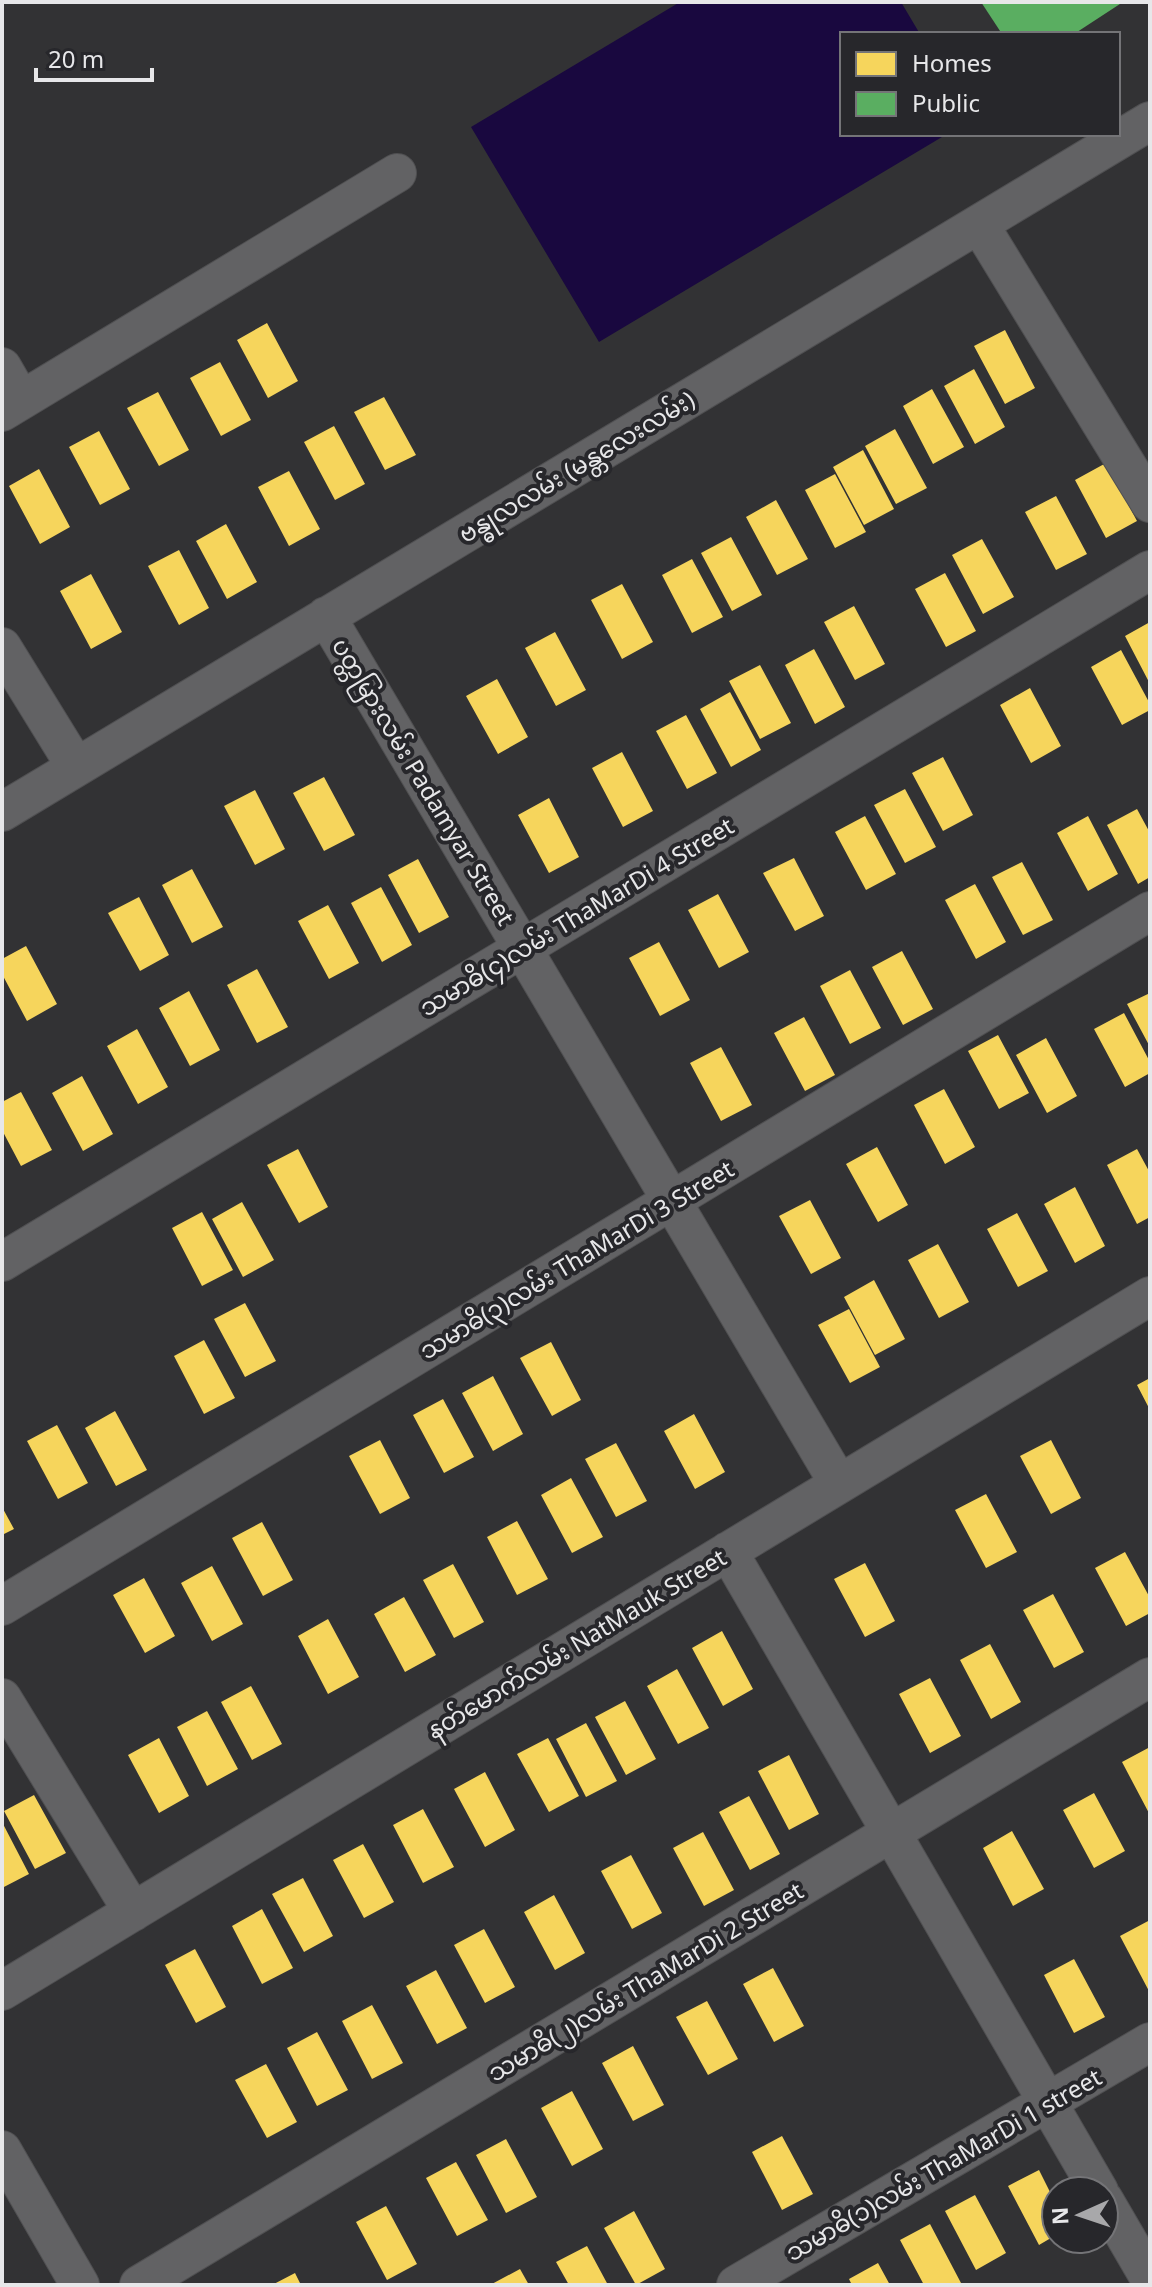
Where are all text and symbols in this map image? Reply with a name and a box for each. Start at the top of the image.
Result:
scale bar [36,32,152,82]
legend [840,32,1120,136]
text: 20 m [48,42,104,75]
text: Homes [912,46,992,79]
text: Public [912,86,980,119]
street label: ဗန္ဓုလလမ်း (မန္တလေးလမ်း) [452,382,703,554]
street label: ပတ္တမြားလမ်း Padamyar Street [322,631,523,933]
street label: သမာဓိ(၄)လမ်း ThaMarDi 4 Street [413,809,742,1027]
street label: သမာဓိ(၃)လမ်း ThaMarDi 3 Street [413,1152,742,1370]
street label: နတ်မောက်လမ်း NatMauk Street [420,1540,734,1749]
street label: သမာဓိ(၂)လမ်း ThaMarDi 2 Street [481,1873,811,2092]
street label: သမာဓိ(၁)လမ်း ThaMarDi 1 street [779,2060,1107,2268]
north arrow [1040,2175,1120,2255]
text: N [1044,2206,1074,2226]

